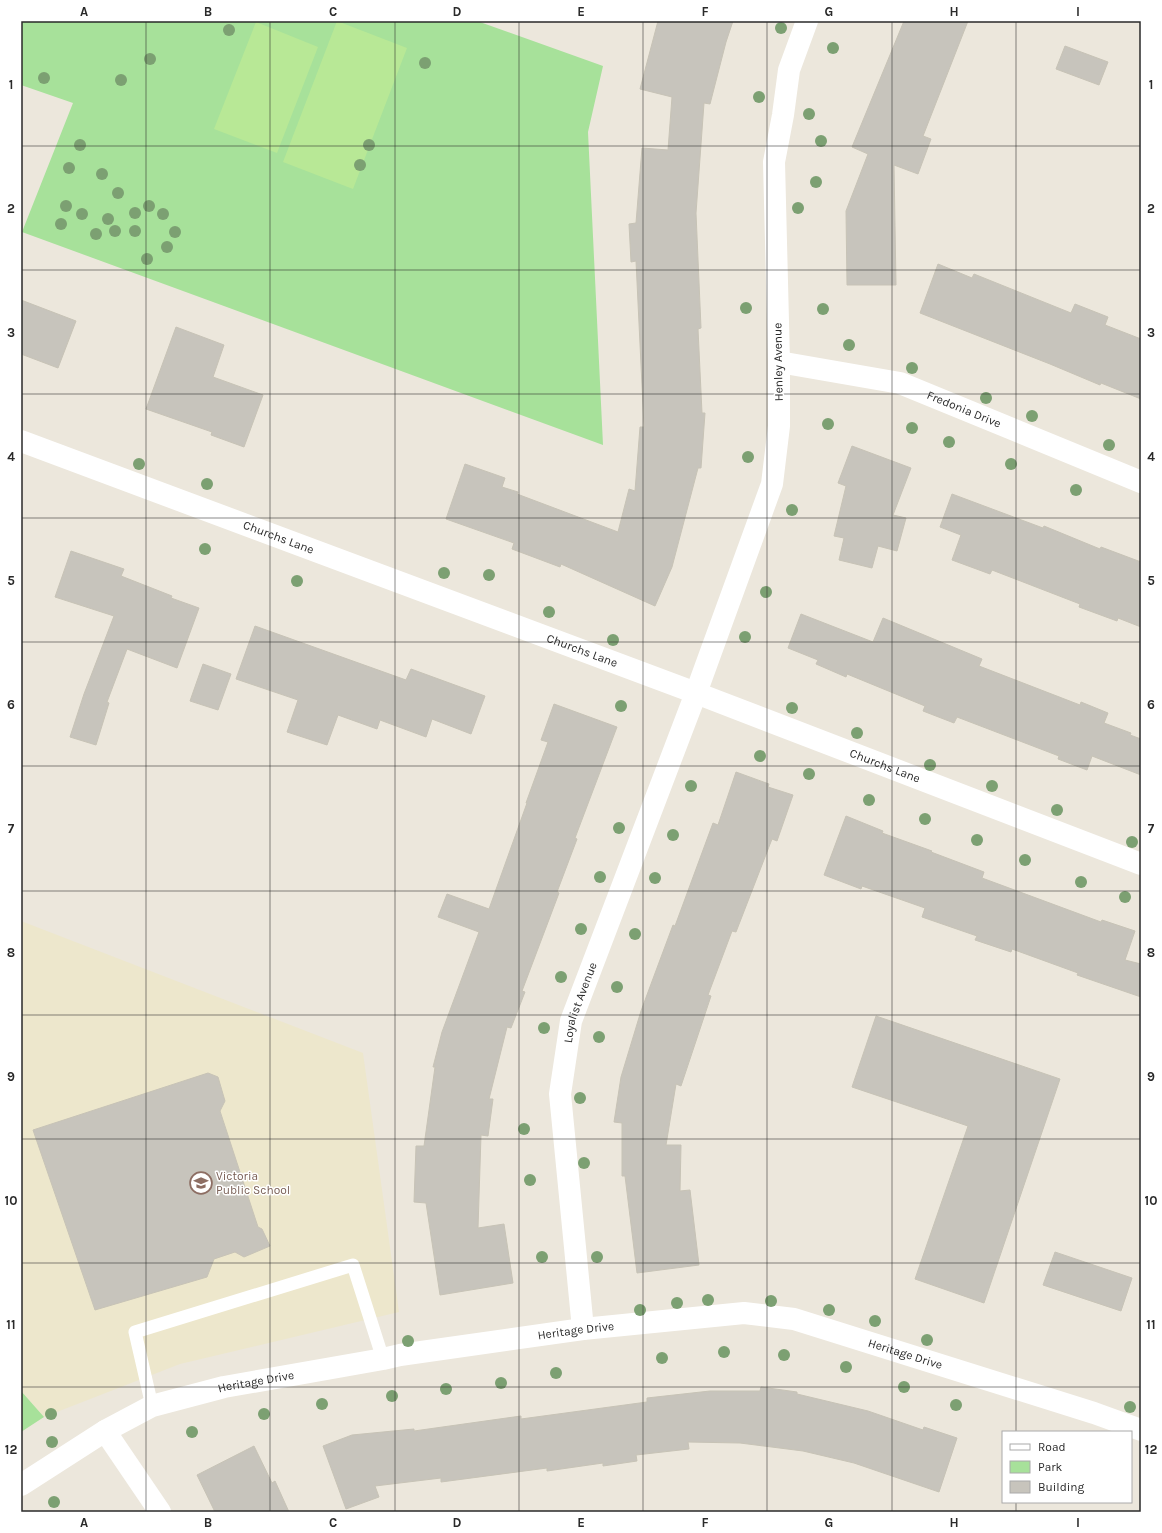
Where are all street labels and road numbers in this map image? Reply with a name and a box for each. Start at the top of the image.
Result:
street label: Henley Avenue [770,322,786,402]
street label: Fredonia Drive [925,388,1003,431]
street label: Churchs Lane [241,518,316,557]
street label: Churchs Lane [545,631,620,670]
street label: Churchs Lane [848,746,922,786]
street label: Loyalist Avenue [561,960,600,1044]
street label: Heritage Drive [537,1319,615,1342]
street label: Heritage Drive [866,1336,944,1372]
street label: Heritage Drive [216,1368,295,1395]

